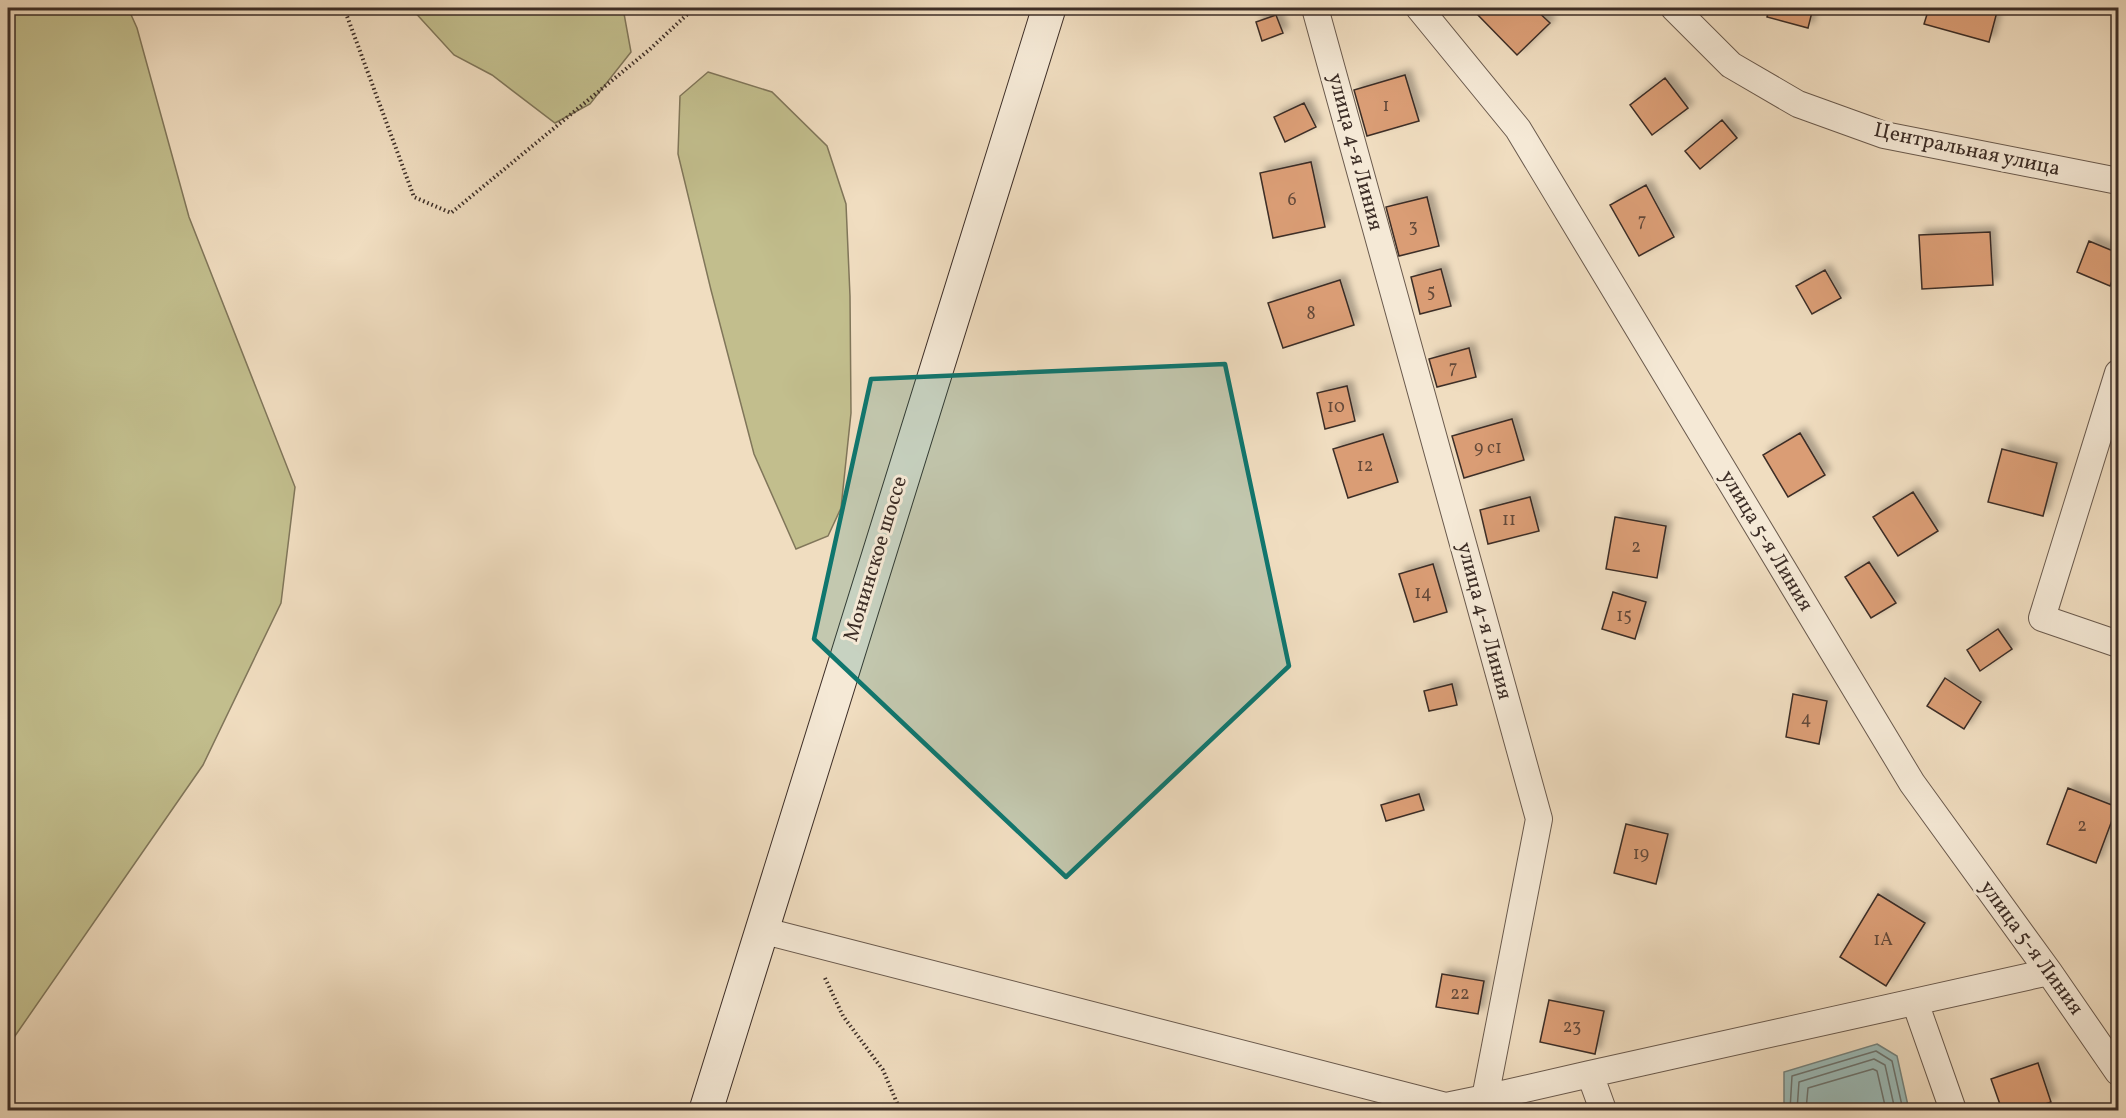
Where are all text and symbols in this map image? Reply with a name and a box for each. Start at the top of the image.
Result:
street label: улица 4-я Линия [1320,70,1390,234]
house number: 1 [1383,94,1389,119]
street label: Центральная улица [1871,116,2063,184]
house number: 6 [1287,188,1297,213]
house number: 7 [1638,209,1646,234]
house number: 3 [1408,215,1418,240]
house number: 5 [1427,280,1435,305]
house number: 8 [1306,302,1316,327]
house number: 7 [1449,356,1457,381]
house number: 10 [1327,395,1345,420]
house number: 9 с1 [1474,436,1502,461]
house number: 12 [1357,454,1373,479]
street label: улица 5-я Линия [1712,465,1820,617]
street label: Монинское шоссе [837,473,915,645]
house number: 11 [1502,508,1516,533]
house number: 2 [1631,535,1641,560]
street label: улица 4-я Линия [1449,539,1519,703]
house number: 14 [1414,581,1432,606]
house number: 15 [1616,604,1632,629]
house number: 4 [1801,707,1811,732]
house number: 2 [2077,814,2087,839]
house number: 19 [1633,842,1649,867]
street label: улица 5-я Линия [1972,875,2090,1021]
house number: 1А [1873,928,1893,953]
house number: 22 [1450,982,1470,1007]
house number: 23 [1563,1015,1581,1040]

